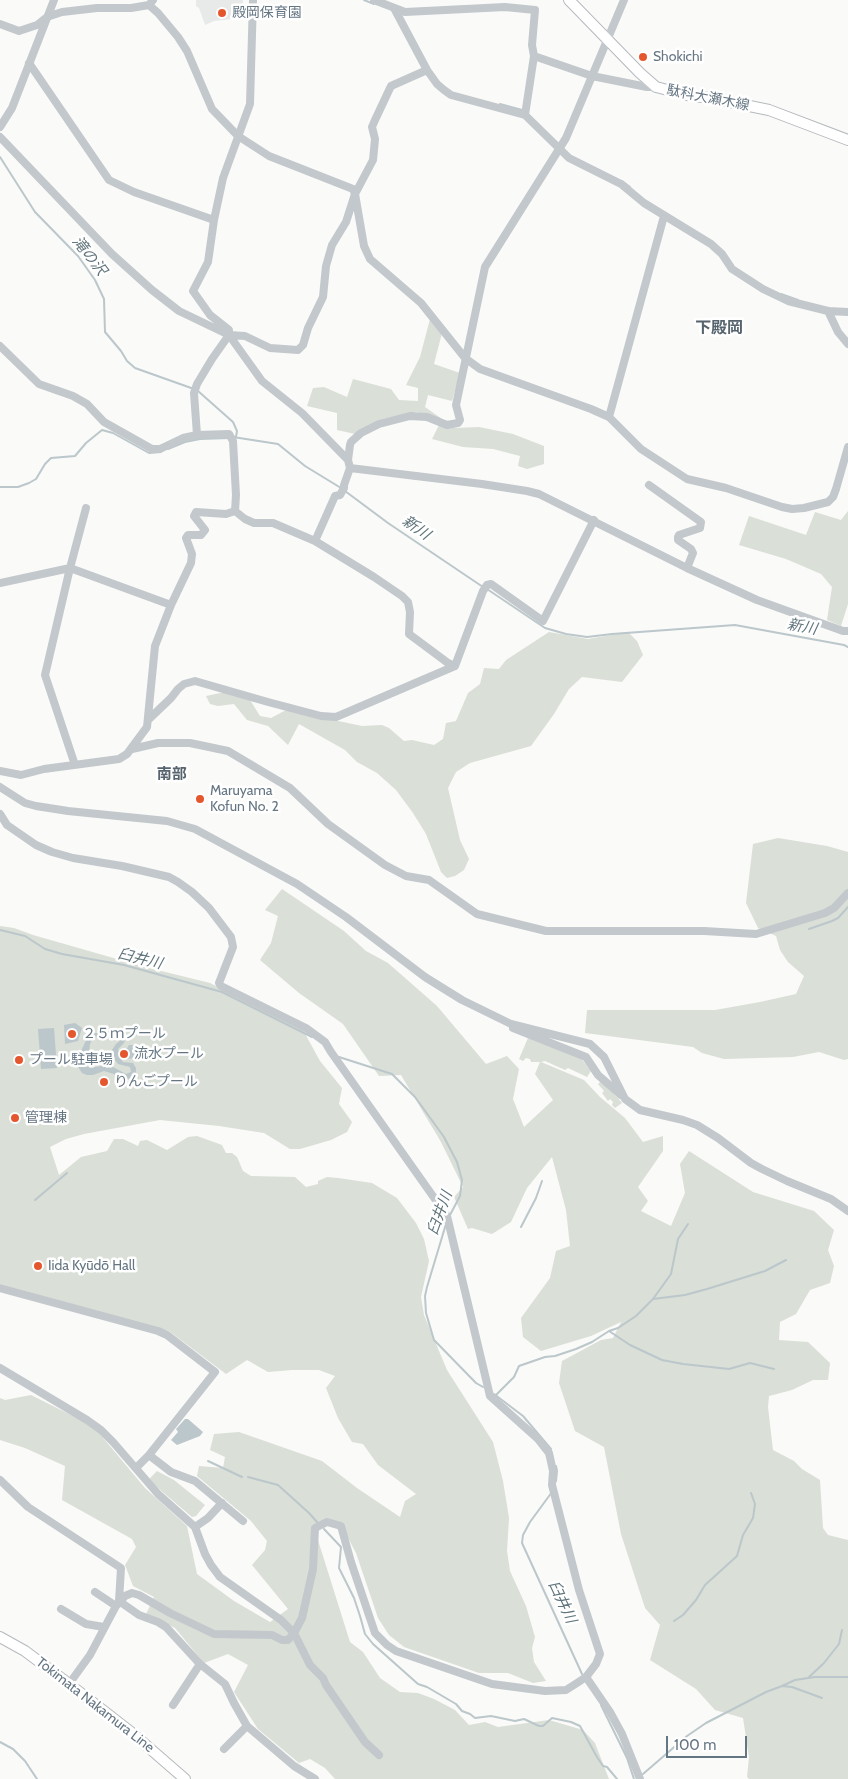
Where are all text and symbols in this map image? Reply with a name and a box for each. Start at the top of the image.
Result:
place label: 殿岡保育園 [232,5,302,21]
marker: 殿岡保育園 [216,7,228,19]
place label: Shokichi [653,49,703,65]
marker: Shokichi [637,51,649,63]
street label: 駄科大瀬木線 [665,82,751,114]
water label: 滝の沢 [68,233,110,279]
district label: 下殿岡 [695,318,743,338]
water label: 新川 [399,512,433,544]
water label: 新川 [786,615,818,639]
district label: 南部 [157,766,187,784]
place label: Maruyama Kofun No. 2 [210,783,279,816]
marker: Maruyama Kofun No. 2 [194,793,206,805]
water label: 臼井川 [116,945,164,973]
place label: ２５ｍプール [82,1026,166,1042]
marker: ２５ｍプール [66,1028,78,1040]
place label: 流水プール [134,1046,204,1062]
marker: 流水プール [118,1048,130,1060]
place label: プール駐車場 [29,1052,113,1068]
marker: プール駐車場 [13,1054,25,1066]
place label: りんごプール [114,1074,198,1090]
marker: りんごプール [98,1076,110,1088]
place label: 管理棟 [25,1110,67,1126]
marker: 管理棟 [9,1112,21,1124]
water label: 臼井川 [424,1189,456,1237]
place label: Iida Kyūdō Hall [48,1258,135,1274]
marker: Iida Kyūdō Hall [32,1260,44,1272]
water label: 臼井川 [544,1578,580,1626]
street label: Tokimata Nakamura Line [33,1654,157,1756]
scale bar [668,1726,749,1758]
text: 100 m [674,1736,716,1754]

